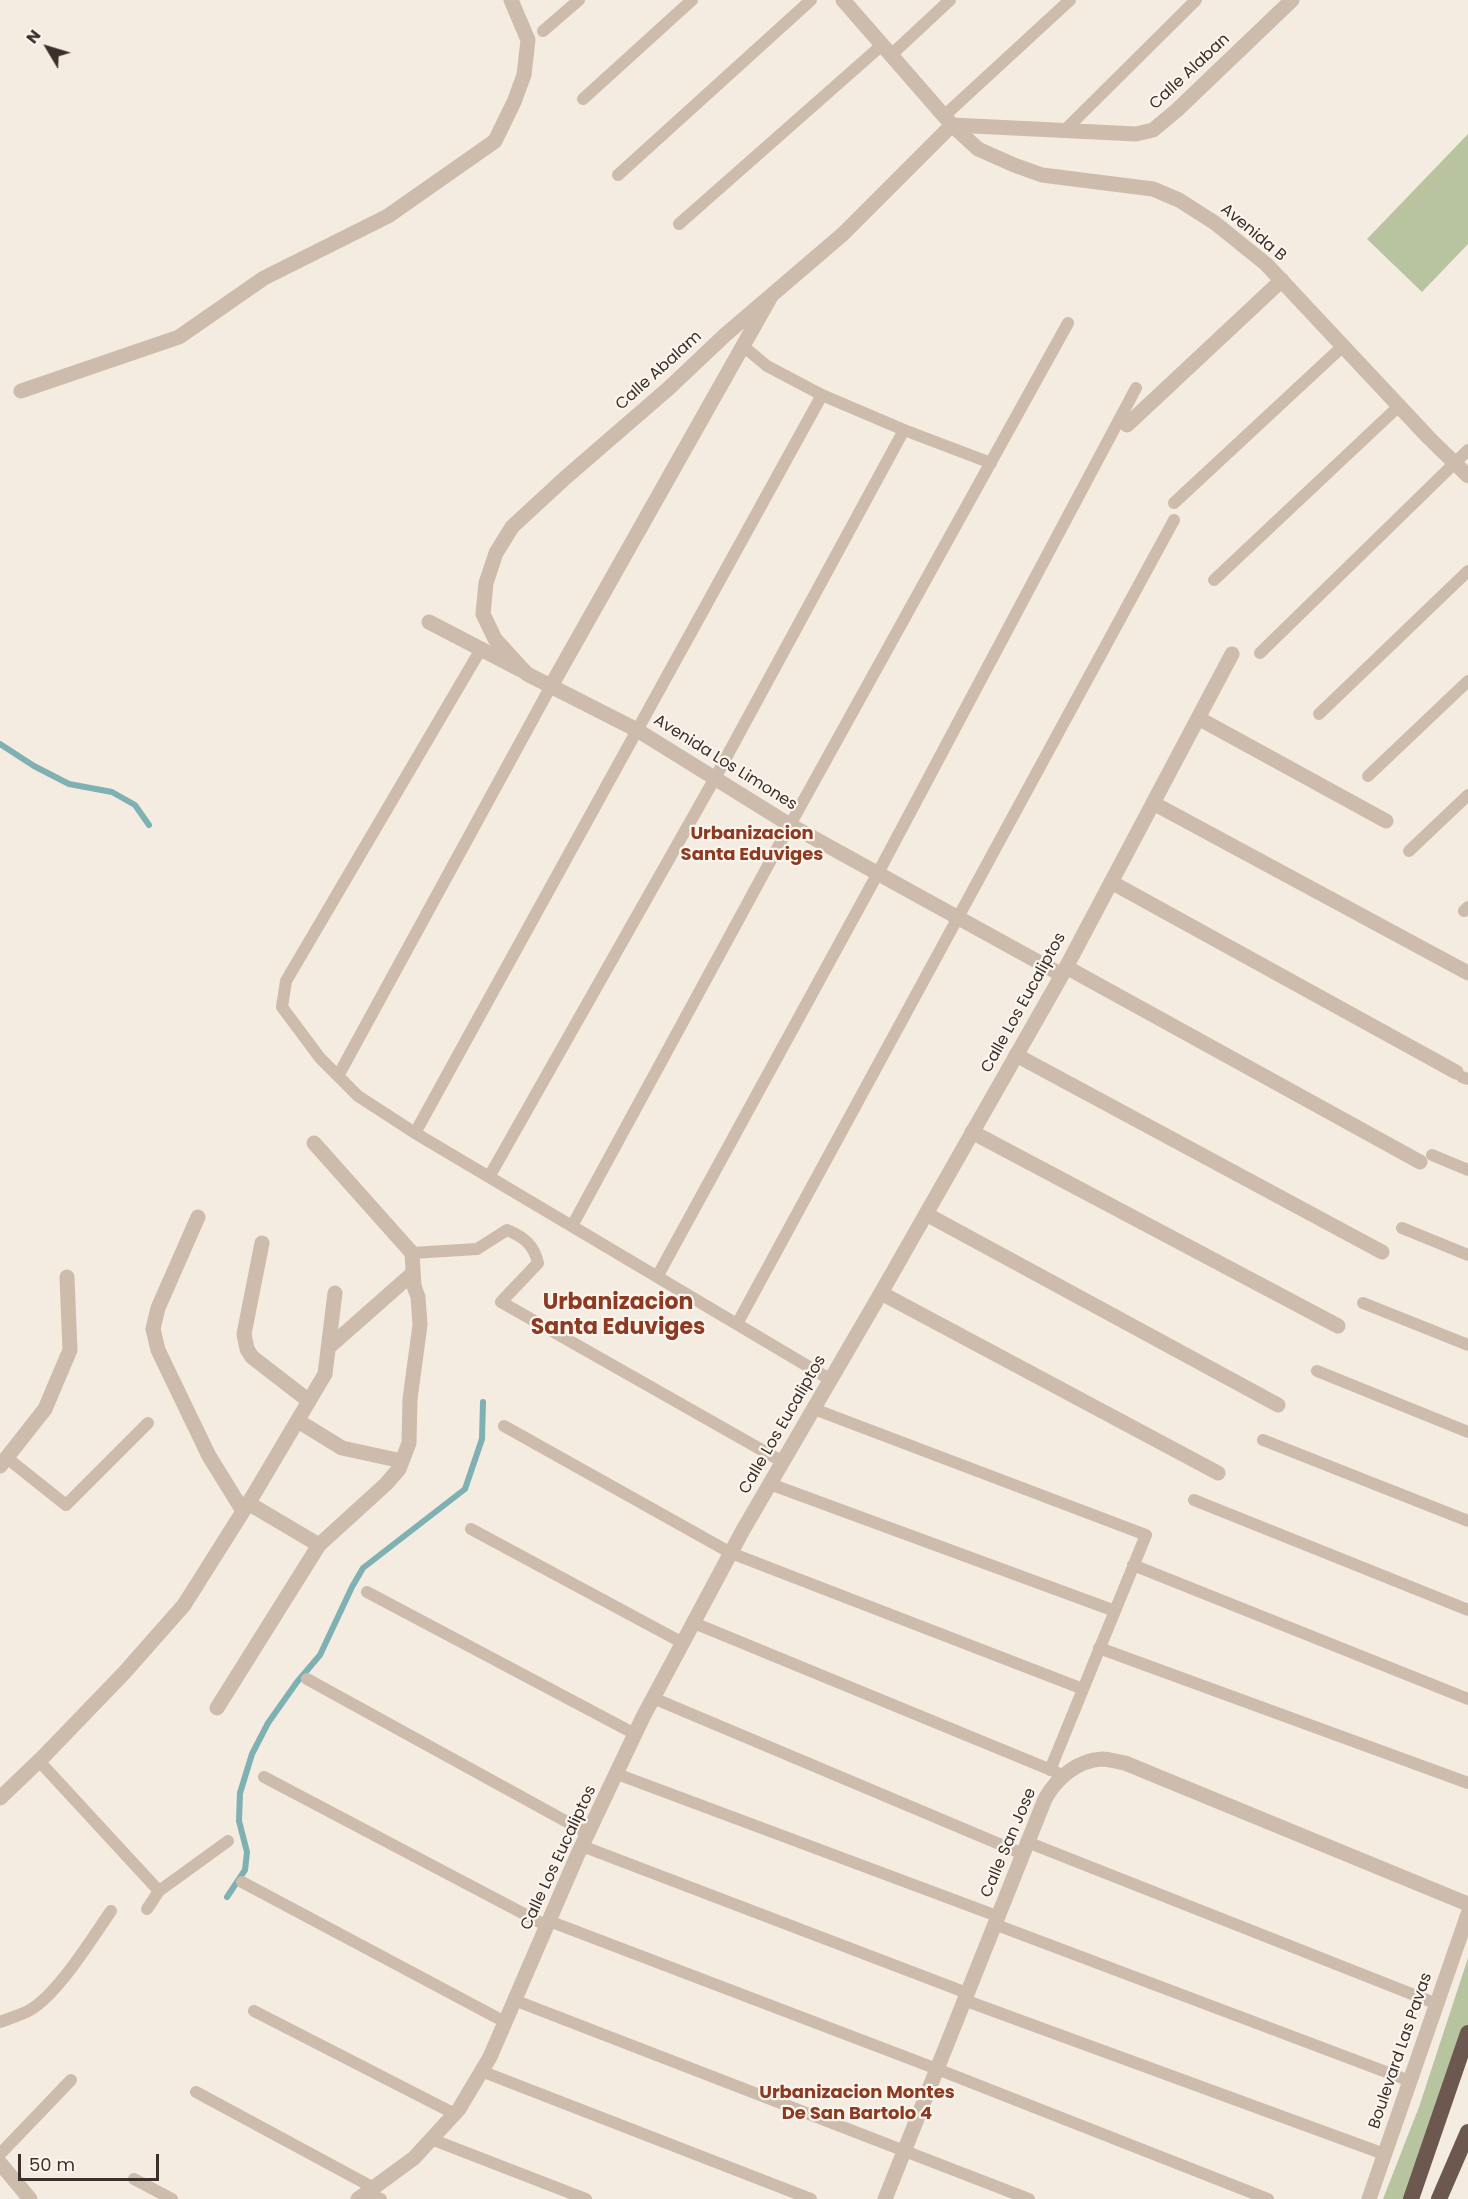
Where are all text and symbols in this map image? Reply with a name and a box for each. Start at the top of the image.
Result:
north arrow [18,18,78,78]
text: N [21,25,46,48]
street label: Calle Alaban [1146,30,1234,114]
street label: Avenida B [1216,200,1290,266]
street label: Calle Abalam [612,327,706,415]
street label: Avenida Los Limones [650,711,800,815]
district label: Urbanizacion Santa Eduviges [681,823,823,866]
street label: Calle Los Eucaliptos [978,930,1070,1076]
district label: Urbanizacion Santa Eduviges [531,1290,705,1342]
street label: Calle Los Eucaliptos [735,1352,831,1498]
street label: Calle Los Eucaliptos [517,1783,601,1933]
street label: Calle San Jose [977,1785,1041,1901]
street label: Boulevard Las Pavas [1365,1971,1437,2131]
district label: Urbanizacion Montes De San Bartolo 4 [759,2082,955,2124]
scale bar [21,2142,162,2180]
text: 50 m [29,2152,75,2177]

